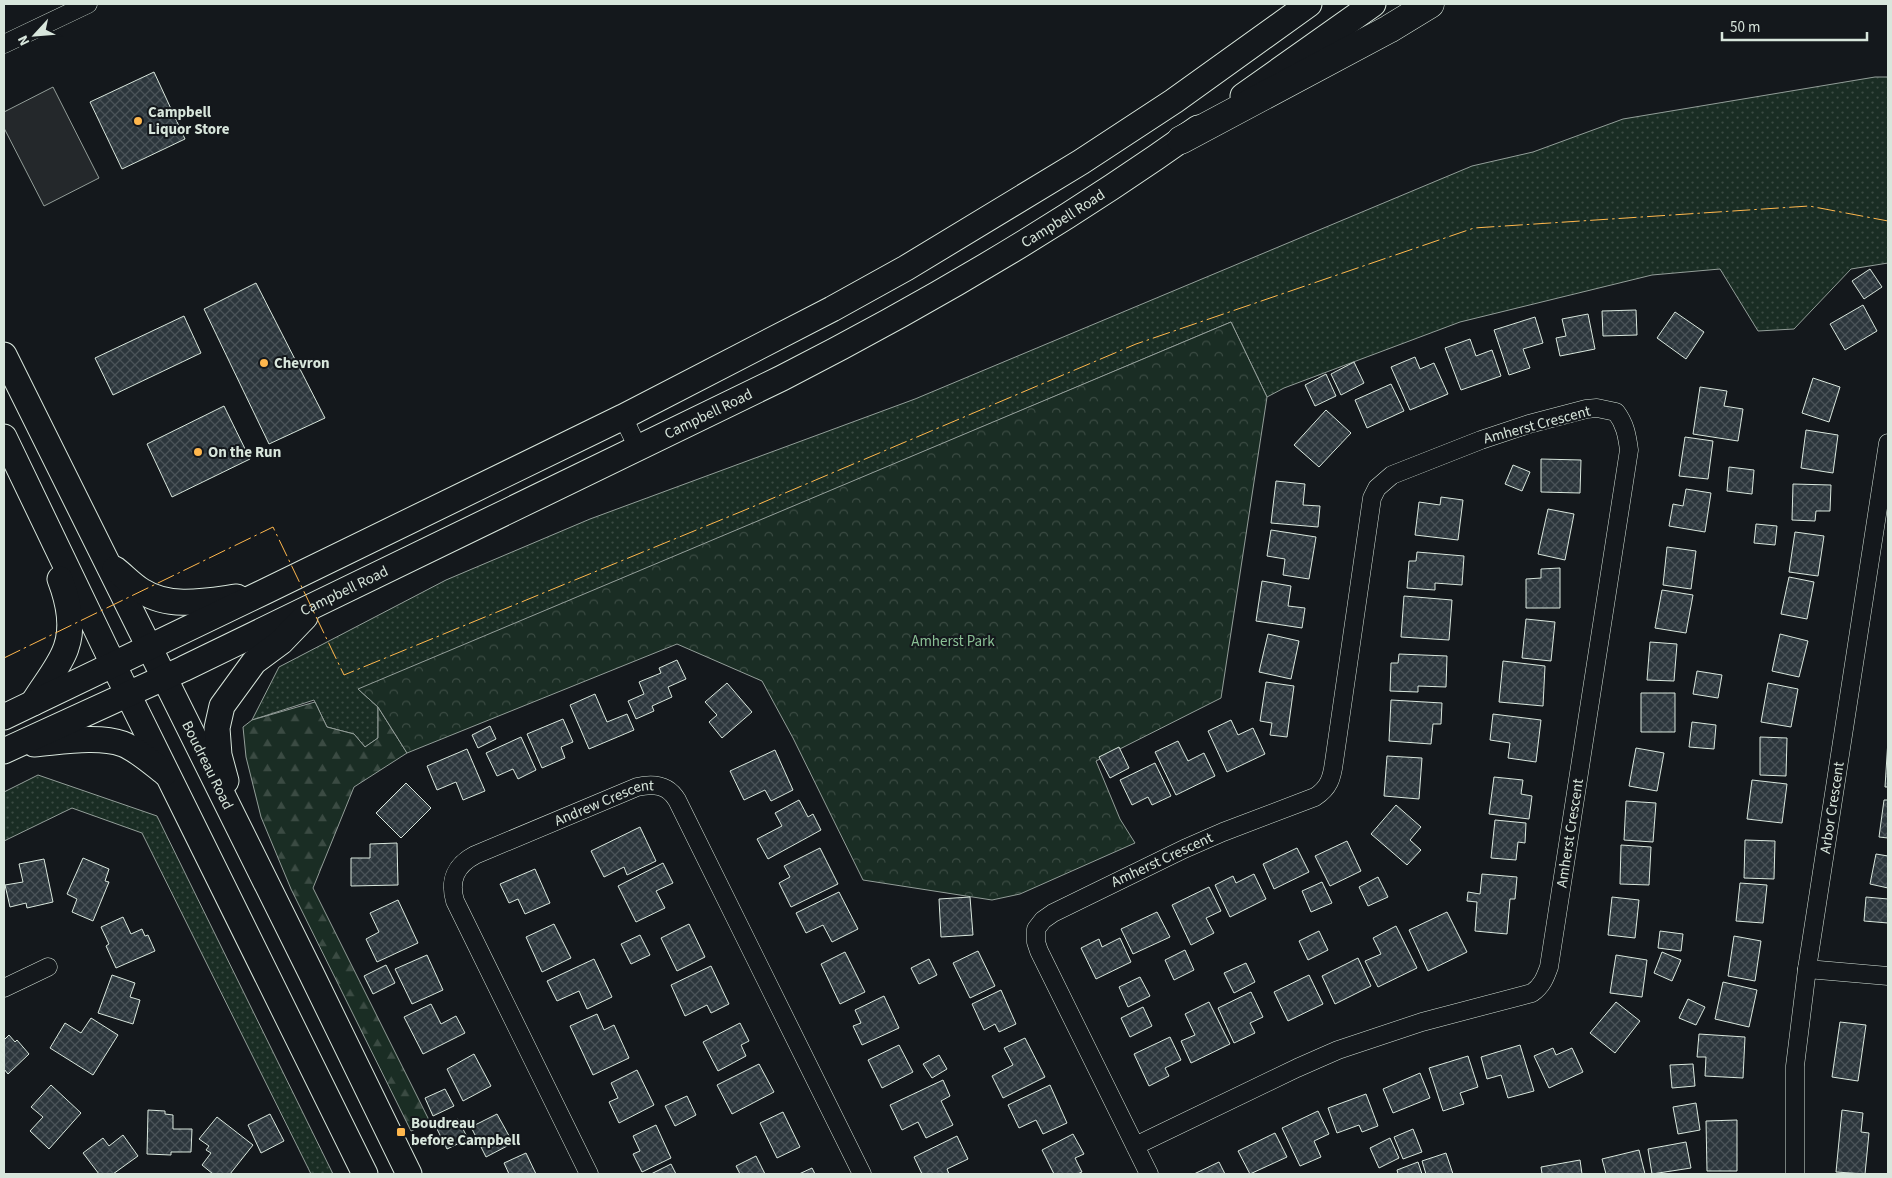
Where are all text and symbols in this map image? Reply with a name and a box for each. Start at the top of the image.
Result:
north arrow [10,10,60,60]
scale bar [1722,10,1867,42]
text: 50 m [1730,17,1760,38]
text: N [13,32,35,49]
place label: Campbell Liquor Store [148,102,230,140]
marker: Campbell Liquor Store [132,115,144,127]
street label: Campbell Road [1017,184,1109,253]
place label: Chevron [274,353,330,374]
marker: Chevron [258,357,270,369]
street label: Campbell Road [661,383,756,444]
street label: Amherst Crescent [1481,401,1593,449]
place label: On the Run [208,442,281,463]
marker: On the Run [192,446,204,458]
street label: Campbell Road [297,560,392,621]
park label: Amherst Park [911,631,995,652]
street label: Boudreau Road [177,717,239,813]
street label: Arbor Crescent [1814,760,1849,855]
street label: Andrew Crescent [551,775,654,831]
street label: Amherst Crescent [1551,777,1589,889]
street label: Amherst Crescent [1108,827,1216,893]
place label: Boudreau before Campbell [411,1113,521,1151]
marker: Boudreau before Campbell [395,1126,407,1138]

